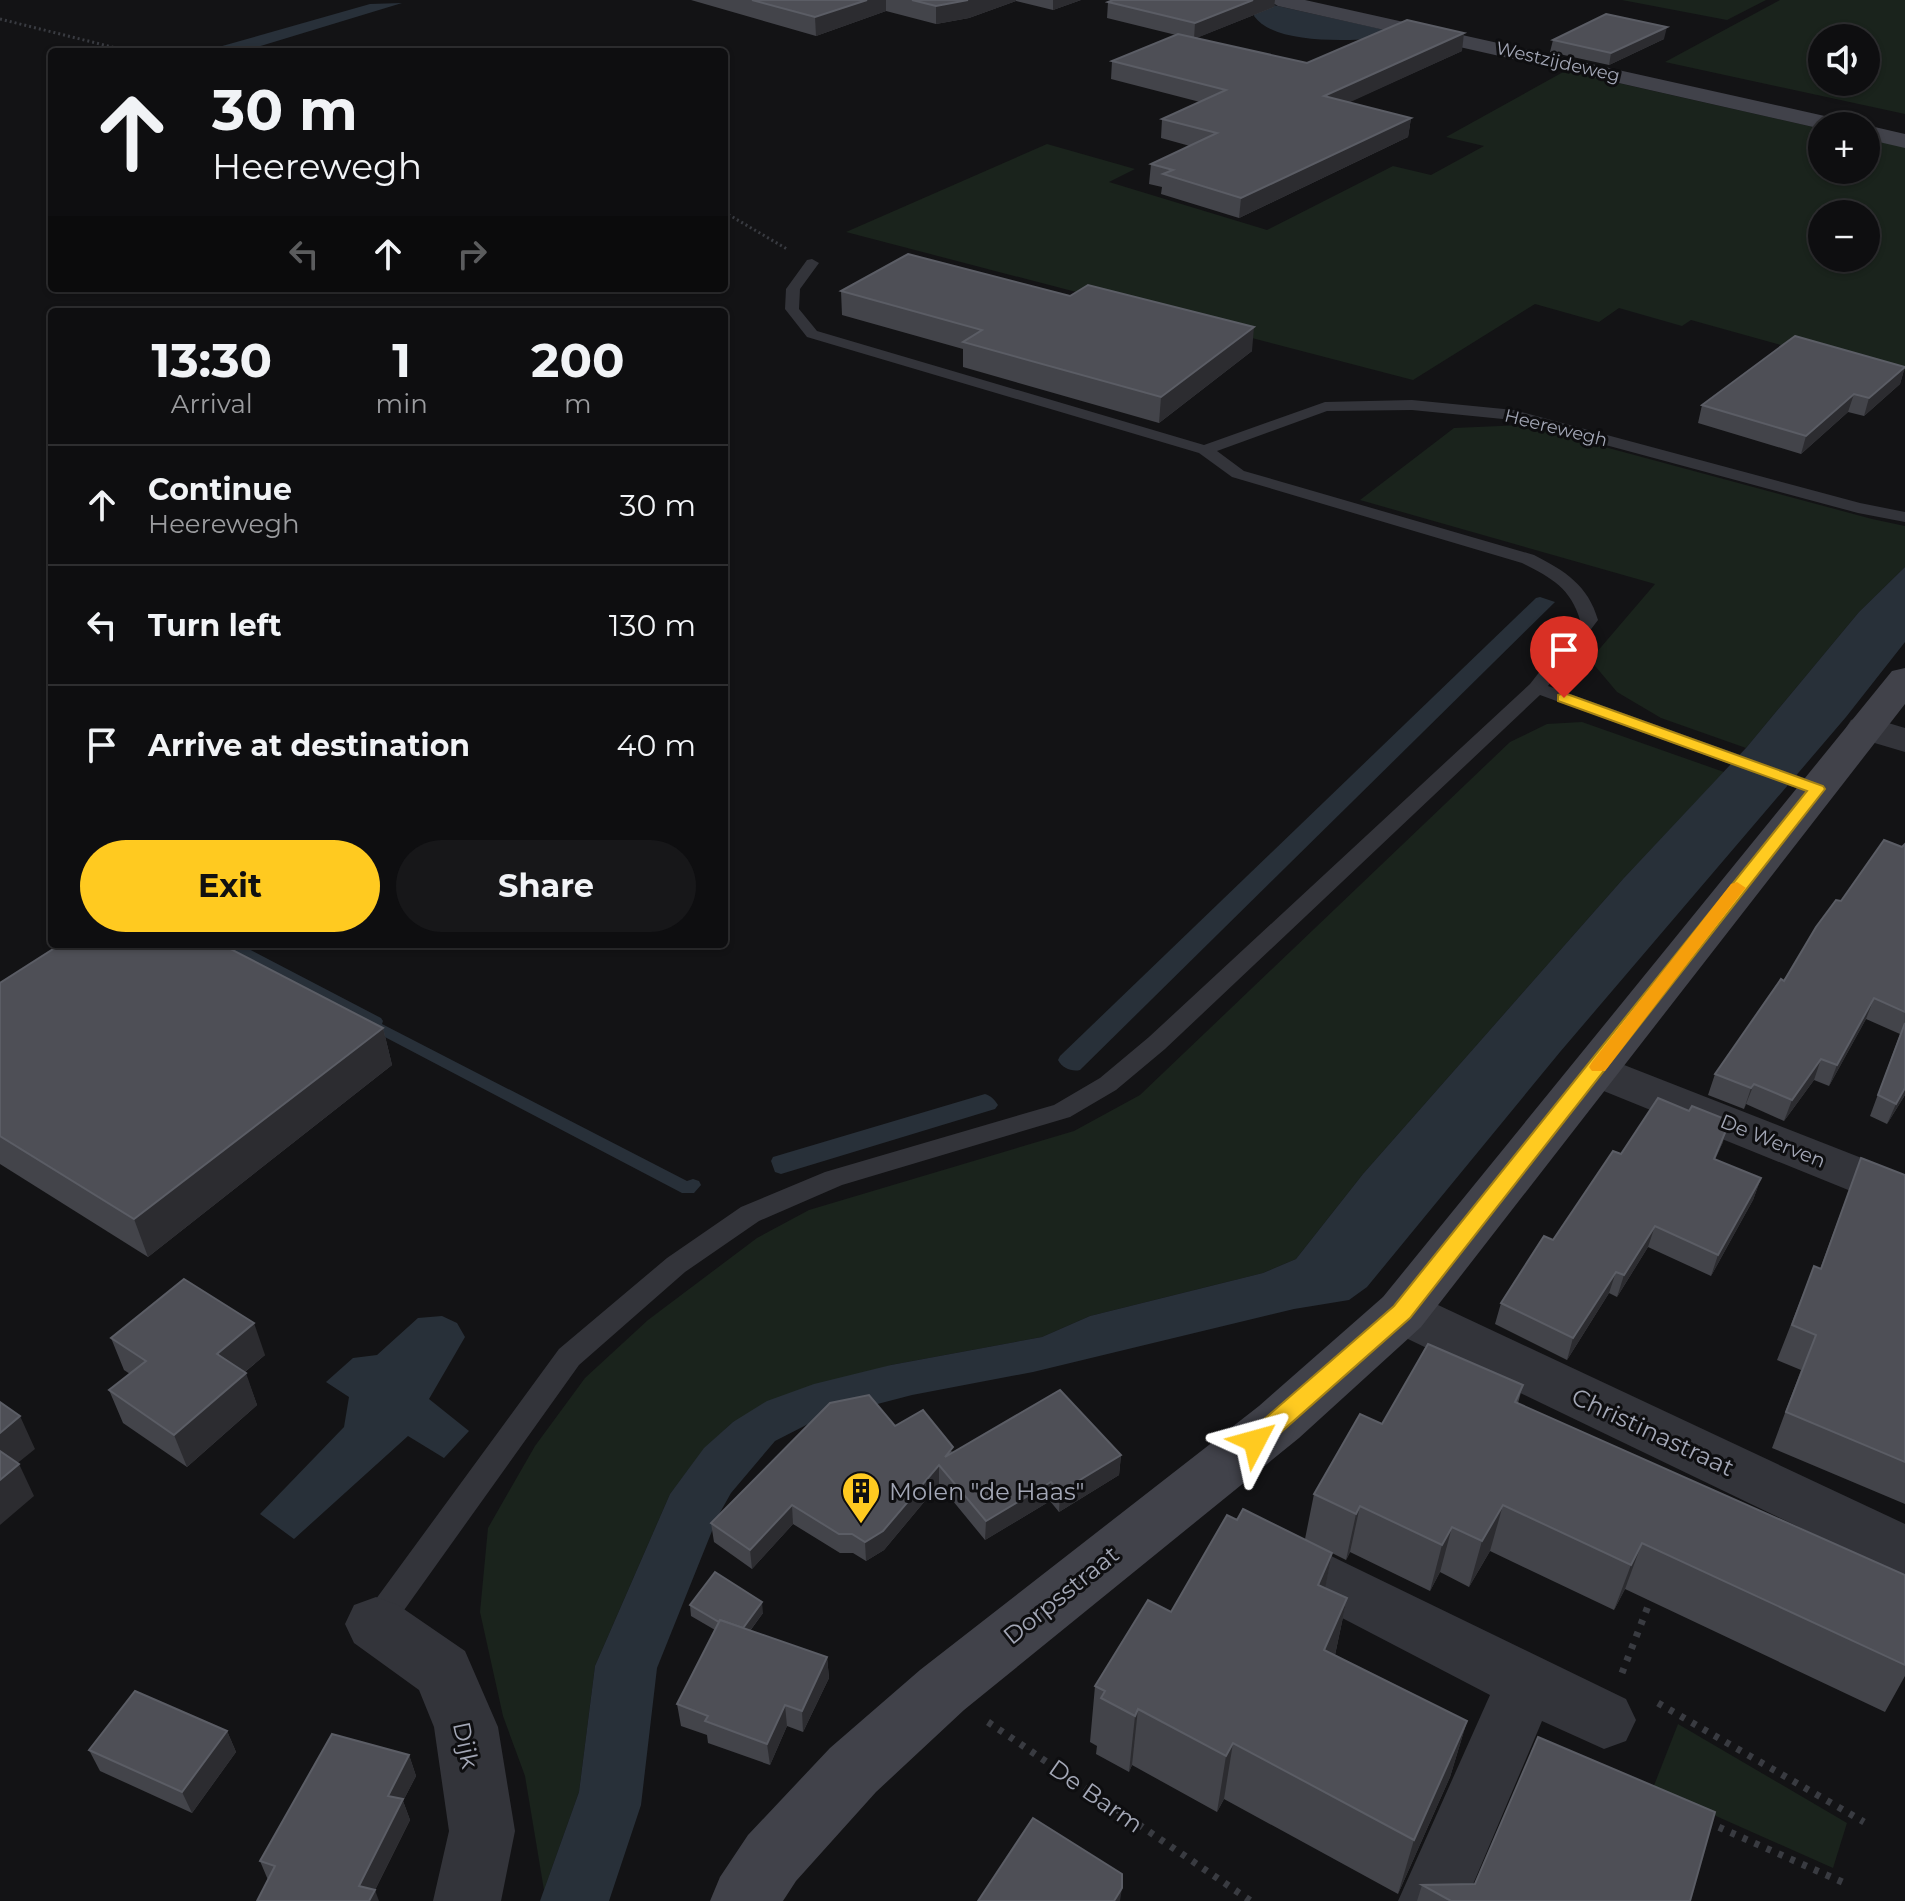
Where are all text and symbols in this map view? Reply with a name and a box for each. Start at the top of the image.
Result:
map controls [1808,24,1880,272]
button: sound [1808,24,1880,96]
street label: Westzijdeweg [1494,37,1622,87]
text: 30 m [212,76,358,144]
icon: ahead [80,80,184,184]
button: + [1808,112,1880,184]
text: Heerewegh [212,144,422,188]
button: − [1808,200,1880,272]
icon: left [282,232,326,276]
icon: ahead [366,232,410,276]
icon: right [450,232,494,276]
text: 13:30 [151,331,272,389]
text: 1 [392,331,411,389]
text: 200 [531,331,625,389]
text: Arrival [171,388,253,420]
text: min [376,388,428,420]
text: m [564,388,592,420]
street label: Heerewegh [1502,405,1610,451]
text: Continue [148,471,292,508]
icon: ahead [80,483,124,527]
text: 30 m [620,487,696,524]
text: Heerewegh [148,508,300,540]
icon: left [80,603,124,647]
text: Turn left [148,607,281,644]
text: 130 m [609,607,696,644]
pin [1530,616,1598,698]
icon: arrive [1542,628,1586,672]
icon: arrive [80,723,124,767]
text: Arrive at destination [148,727,470,764]
text: 40 m [617,727,696,764]
button: Exit [80,840,380,932]
button: Share [396,840,696,932]
street label: De Werven [1717,1109,1829,1173]
street label: Christinastraat [1567,1382,1739,1482]
position arrow [1213,1399,1297,1483]
building icon: Molen "de Haas" [840,1470,882,1525]
place label: Molen "de Haas" [889,1477,1085,1506]
street label: Dorpsstraat [997,1539,1125,1650]
street label: Dijk [447,1719,485,1772]
street label: De Barm [1044,1753,1148,1839]

